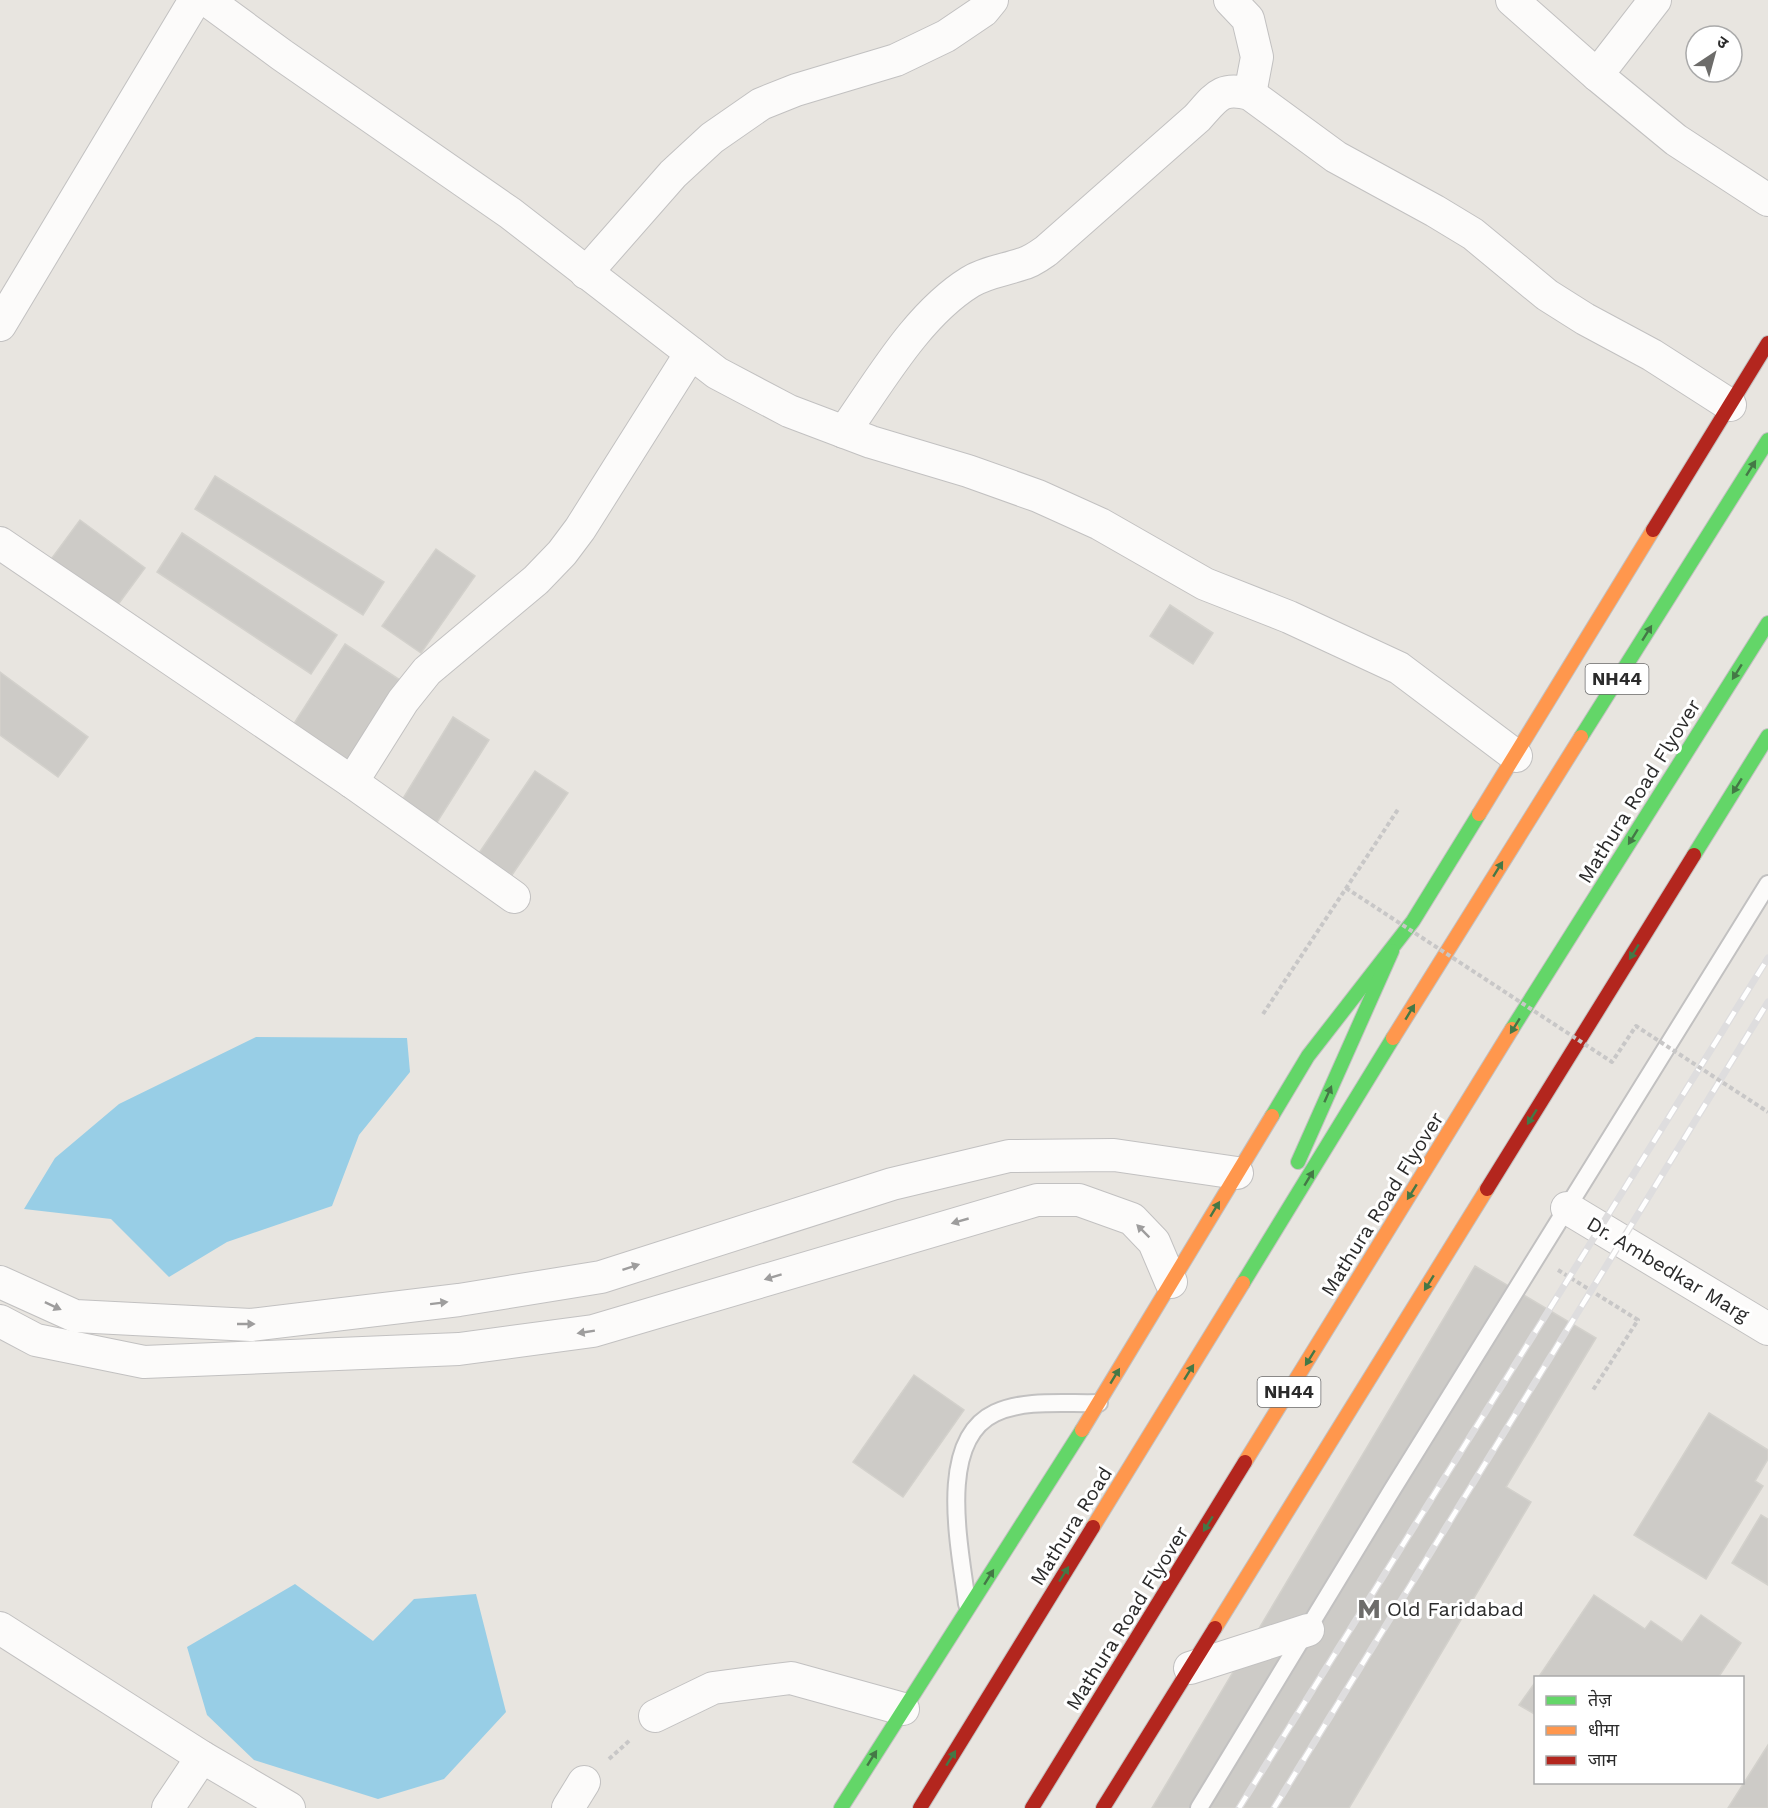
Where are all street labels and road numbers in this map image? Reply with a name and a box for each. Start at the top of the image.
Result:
road number: NH44 [1586,664,1648,694]
street label: Mathura Road Flyover [1573,695,1705,887]
street label: Mathura Road Flyover [1316,1108,1448,1300]
street label: Dr. Ambedkar Marg [1583,1211,1754,1327]
road number: NH44 [1258,1377,1320,1407]
street label: Mathura Road [1025,1462,1117,1590]
street label: Mathura Road Flyover [1061,1522,1193,1714]

